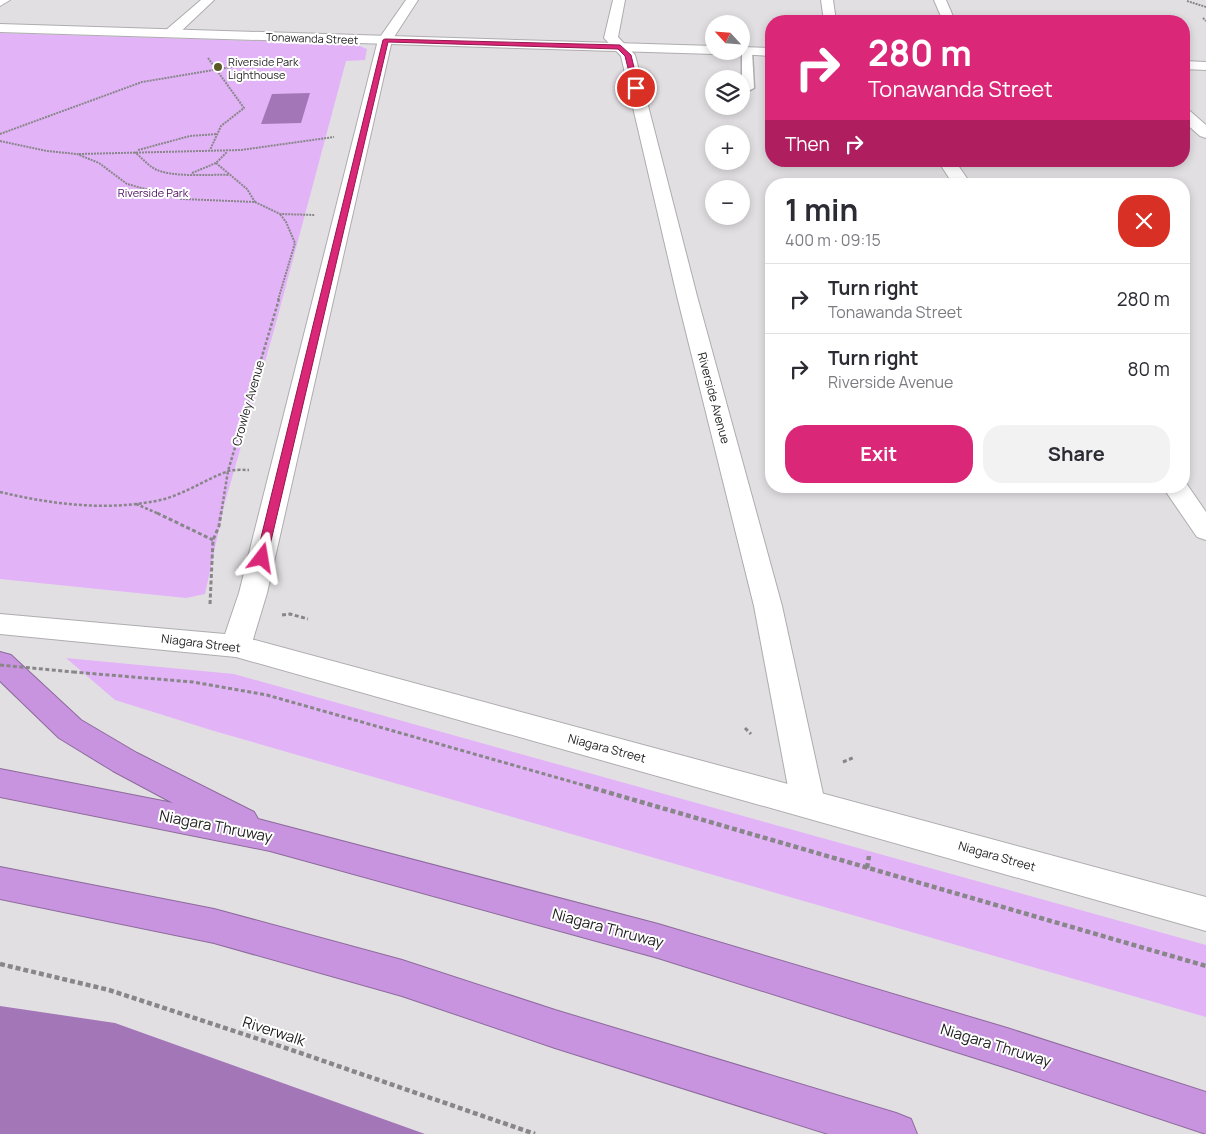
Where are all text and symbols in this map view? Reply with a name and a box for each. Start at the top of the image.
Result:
north arrow [705,15,750,60]
map controls [705,15,750,225]
street label: Tonawanda Street [266,29,358,47]
text: 280 m [868,29,972,77]
icon: right [785,35,850,100]
place label: Riverside Park Lighthouse [228,54,299,82]
marker: Riverside Park Lighthouse [212,61,224,73]
pin [615,67,657,109]
button: layers [705,70,750,115]
icon: arrive [622,74,650,102]
text: Tonawanda Street [868,74,1053,104]
button: + [705,125,750,170]
icon: right [840,130,868,158]
text: Then [785,131,830,157]
button: − [705,180,750,225]
park label: Riverside Park [118,185,189,200]
text: 1 min [785,189,858,230]
button: close [1118,195,1170,247]
text: 400 m · 09:15 [785,229,881,251]
text: Turn right [828,275,918,301]
icon: right [785,285,813,313]
text: 280 m [1117,286,1170,312]
text: Tonawanda Street [828,301,963,323]
text: Turn right [828,345,918,371]
street label: Riverside Avenue [694,350,734,446]
icon: right [785,355,813,383]
text: 80 m [1127,356,1170,382]
street label: Crowley Avenue [228,358,268,448]
text: Riverside Avenue [828,371,953,393]
button: Exit [785,425,973,483]
button: Share [983,425,1170,483]
position arrow [235,531,287,583]
street label: Niagara Street [160,630,242,656]
street label: Niagara Street [566,729,648,767]
street label: Niagara Thruway [158,805,274,847]
street label: Niagara Street [956,837,1038,875]
street label: Niagara Thruway [550,903,666,953]
street label: Riverwalk [240,1011,309,1051]
street label: Niagara Thruway [938,1018,1054,1072]

